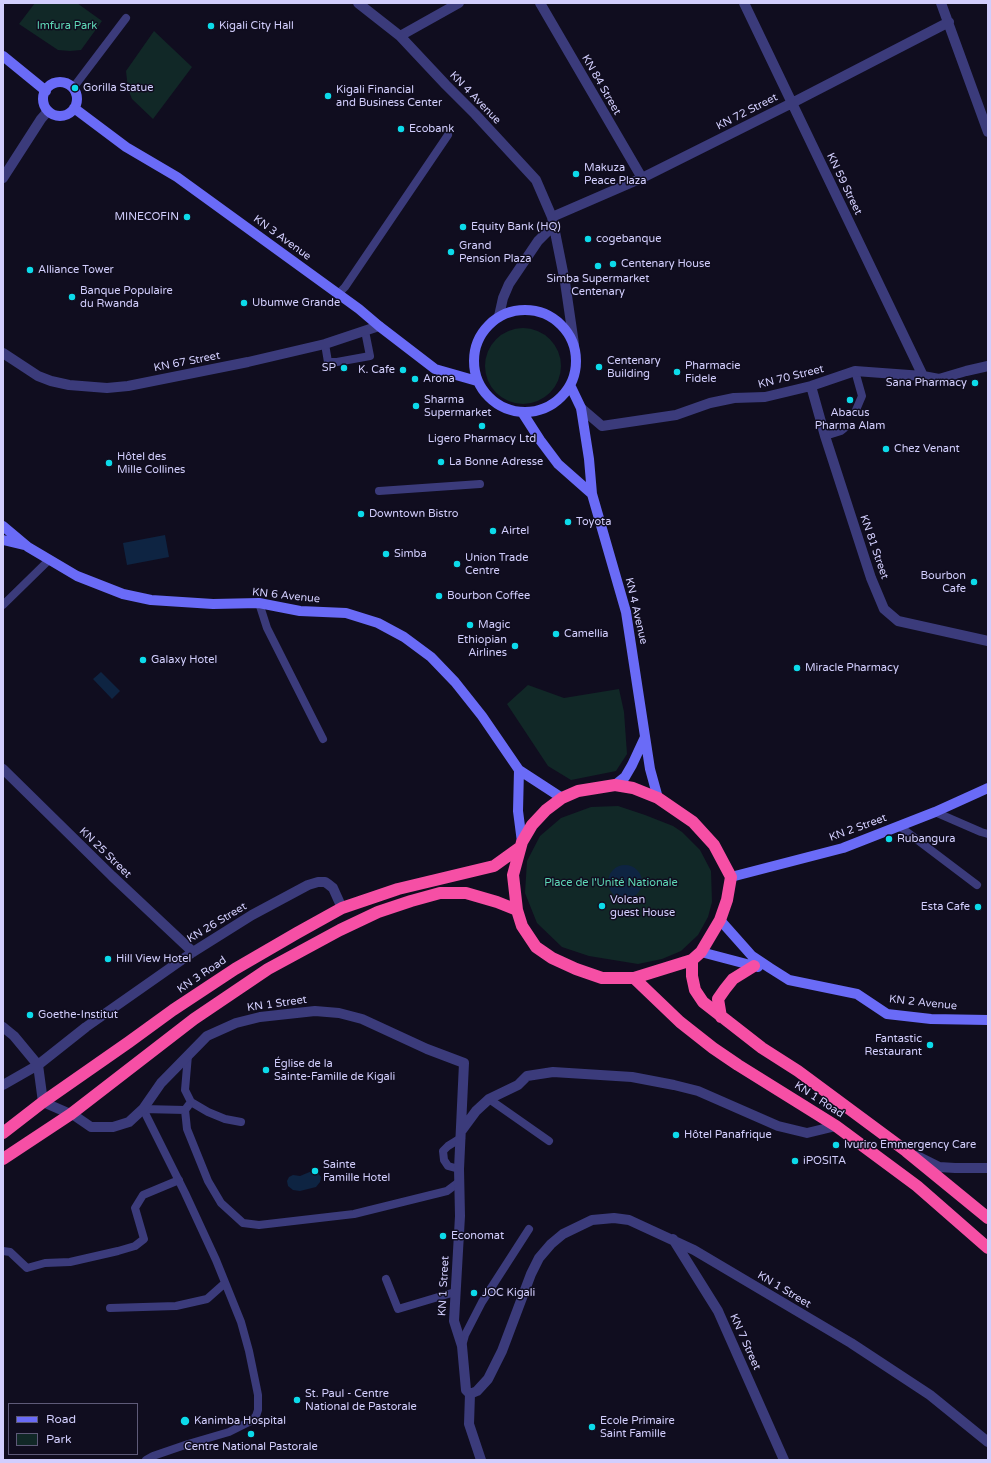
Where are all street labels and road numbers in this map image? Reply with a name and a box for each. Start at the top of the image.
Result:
street label: KN 84 Street [578,53,624,117]
street label: KN 4 Avenue [447,69,503,127]
street label: KN 72 Street [714,91,780,133]
street label: KN 59 Street [823,151,865,217]
street label: KN 3 Avenue [251,213,313,263]
street label: KN 67 Street [153,349,221,375]
street label: KN 70 Street [757,362,825,392]
street label: KN 81 Street [857,513,891,581]
street label: KN 4 Avenue [622,576,650,646]
street label: KN 6 Avenue [251,586,321,606]
street label: KN 2 Street [827,811,889,845]
street label: KN 25 Street [76,825,134,881]
street label: KN 26 Street [185,900,249,946]
street label: KN 3 Road [175,954,229,996]
street label: KN 1 Street [246,993,308,1015]
street label: KN 2 Avenue [888,993,958,1013]
street label: KN 1 Road [792,1079,846,1121]
street label: KN 1 Street [436,1256,452,1316]
street label: KN 1 Street [755,1269,813,1311]
street label: KN 7 Street [727,1312,763,1372]

